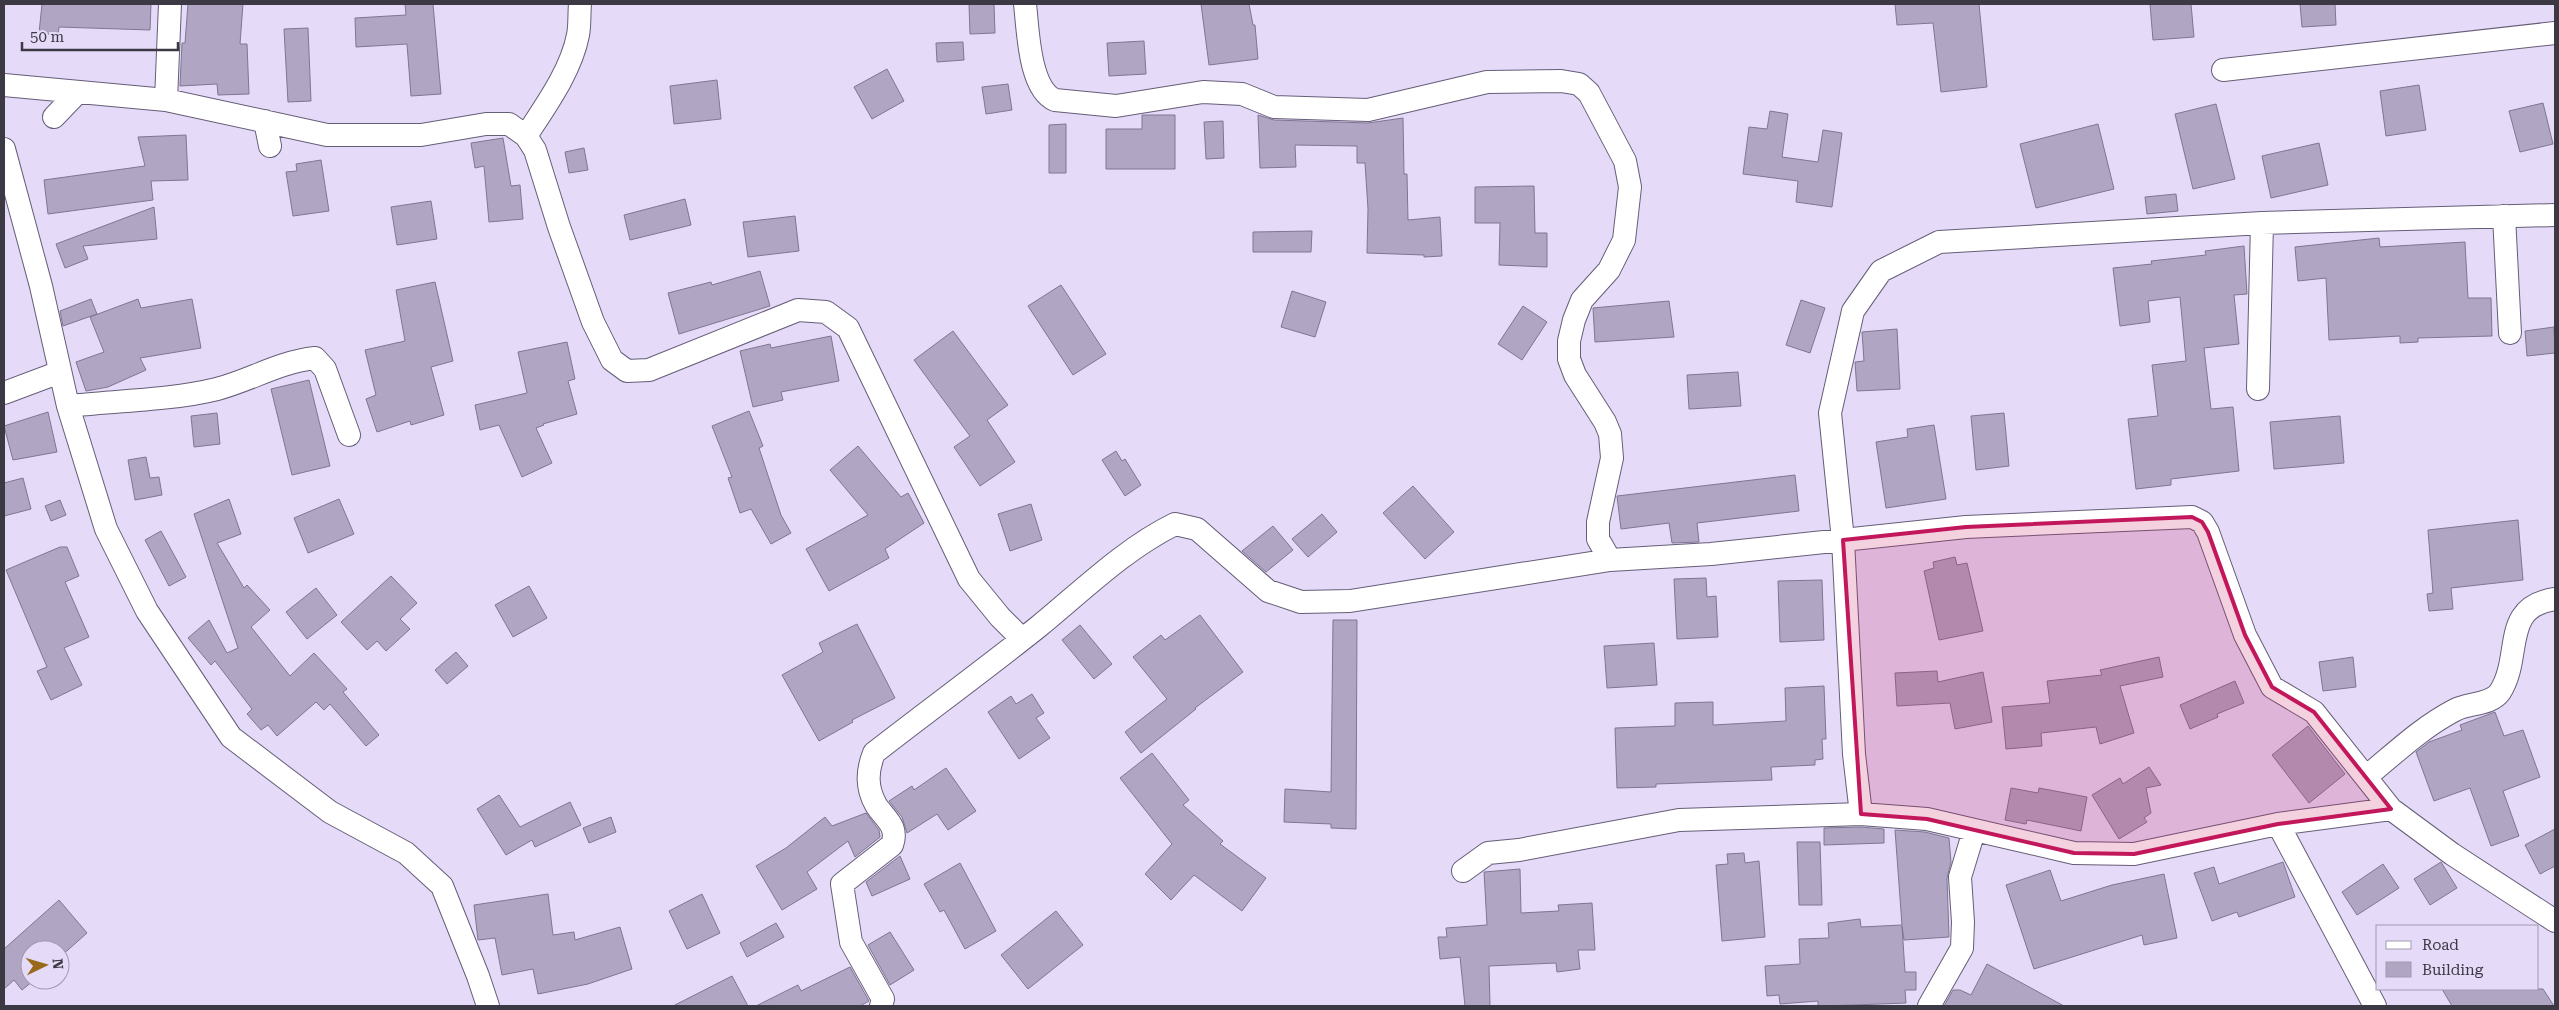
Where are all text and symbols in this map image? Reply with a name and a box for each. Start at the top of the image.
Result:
scale bar [22,20,179,52]
text: 50 m [30,28,65,46]
legend [2376,925,2539,990]
text: Road [2422,936,2459,954]
north arrow [20,940,70,990]
text: N [50,958,66,970]
text: Building [2422,961,2484,979]

